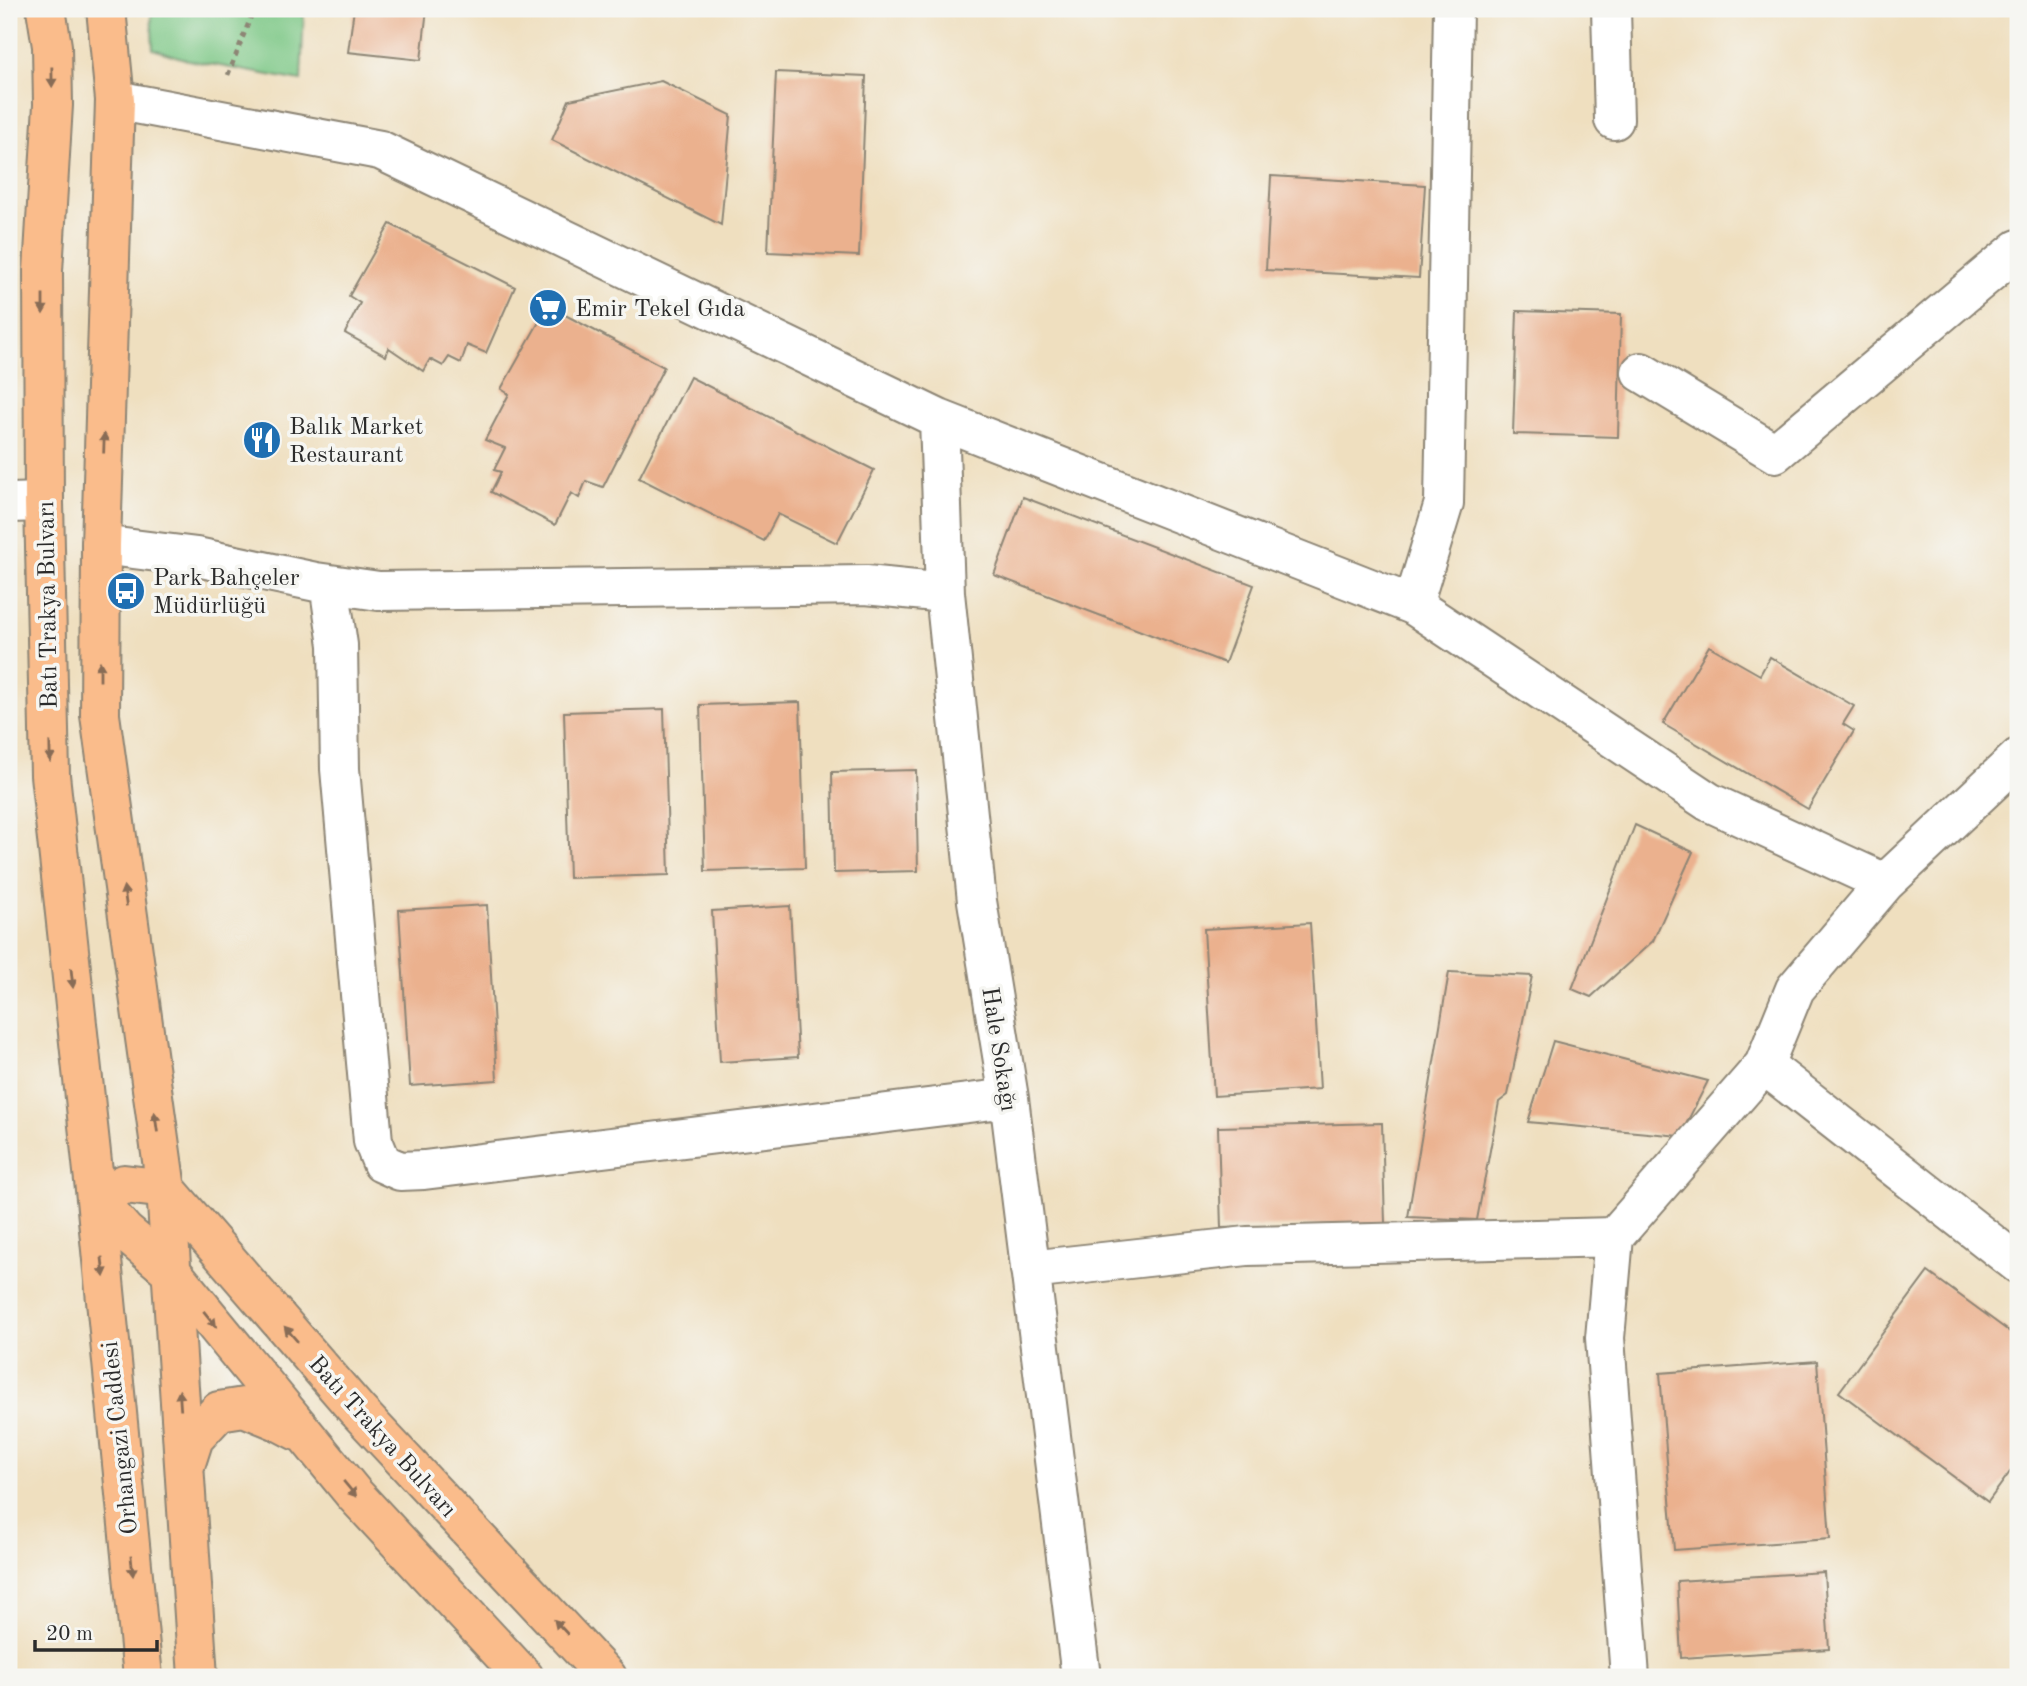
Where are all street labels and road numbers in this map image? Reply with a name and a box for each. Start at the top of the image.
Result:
street label: Batı Trakya Bulvarı [35,501,63,709]
street label: Hale Sokağı [976,985,1020,1113]
street label: Orhangazi Caddesi [99,1340,143,1536]
street label: Batı Trakya Bulvarı [303,1352,460,1523]

